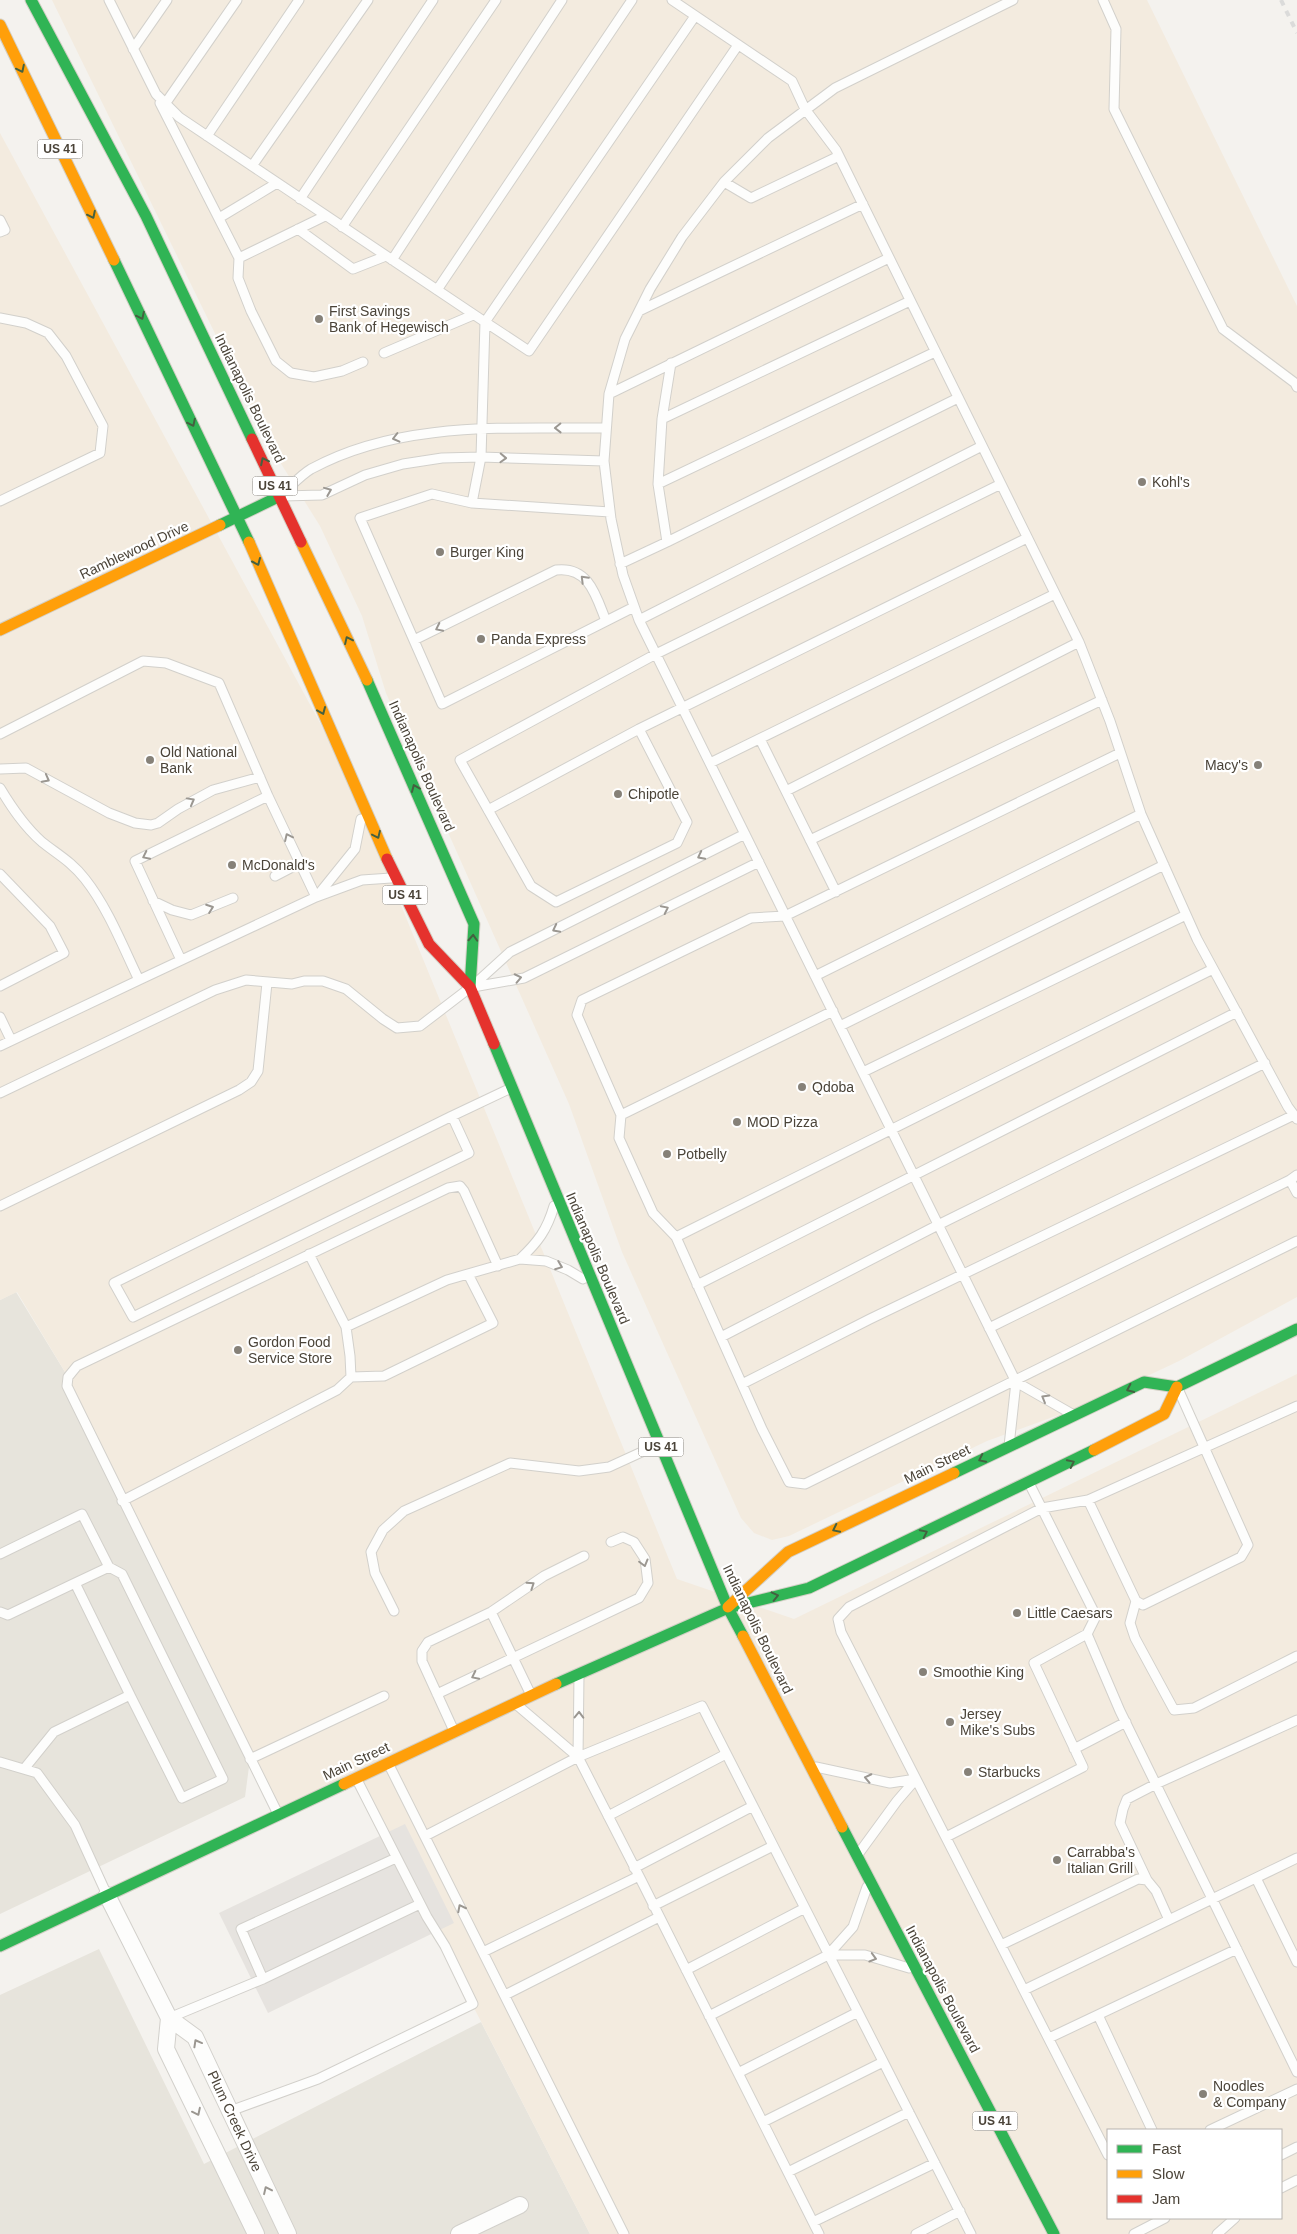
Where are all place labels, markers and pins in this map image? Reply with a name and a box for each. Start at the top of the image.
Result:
place label: First Savings Bank of Hegewisch [329,303,449,335]
marker: First Savings Bank of Hegewisch [313,313,325,325]
place label: Kohl's [1152,474,1190,490]
marker: Kohl's [1136,476,1148,488]
place label: Burger King [450,544,524,560]
marker: Burger King [434,546,446,558]
place label: Panda Express [491,631,586,647]
marker: Panda Express [475,633,487,645]
place label: Old National Bank [160,744,237,776]
marker: Old National Bank [144,754,156,766]
place label: Macy's [1205,757,1248,773]
marker: Macy's [1252,759,1264,771]
place label: Chipotle [628,786,680,802]
marker: Chipotle [612,788,624,800]
place label: McDonald's [242,857,315,873]
marker: McDonald's [226,859,238,871]
place label: Qdoba [812,1079,854,1095]
marker: Qdoba [796,1081,808,1093]
place label: MOD Pizza [747,1114,818,1130]
marker: MOD Pizza [731,1116,743,1128]
place label: Potbelly [677,1146,727,1162]
marker: Potbelly [661,1148,673,1160]
place label: Gordon Food Service Store [248,1334,332,1366]
marker: Gordon Food Service Store [232,1344,244,1356]
place label: Little Caesars [1027,1605,1113,1621]
marker: Little Caesars [1011,1607,1023,1619]
place label: Smoothie King [933,1664,1024,1680]
marker: Smoothie King [917,1666,929,1678]
place label: Jersey Mike's Subs [960,1706,1035,1738]
marker: Jersey Mike's Subs [944,1716,956,1728]
place label: Starbucks [978,1764,1040,1780]
marker: Starbucks [962,1766,974,1778]
place label: Carrabba's Italian Grill [1067,1844,1135,1876]
marker: Carrabba's Italian Grill [1051,1854,1063,1866]
place label: Noodles & Company [1213,2078,1286,2110]
marker: Noodles & Company [1197,2088,1209,2100]

